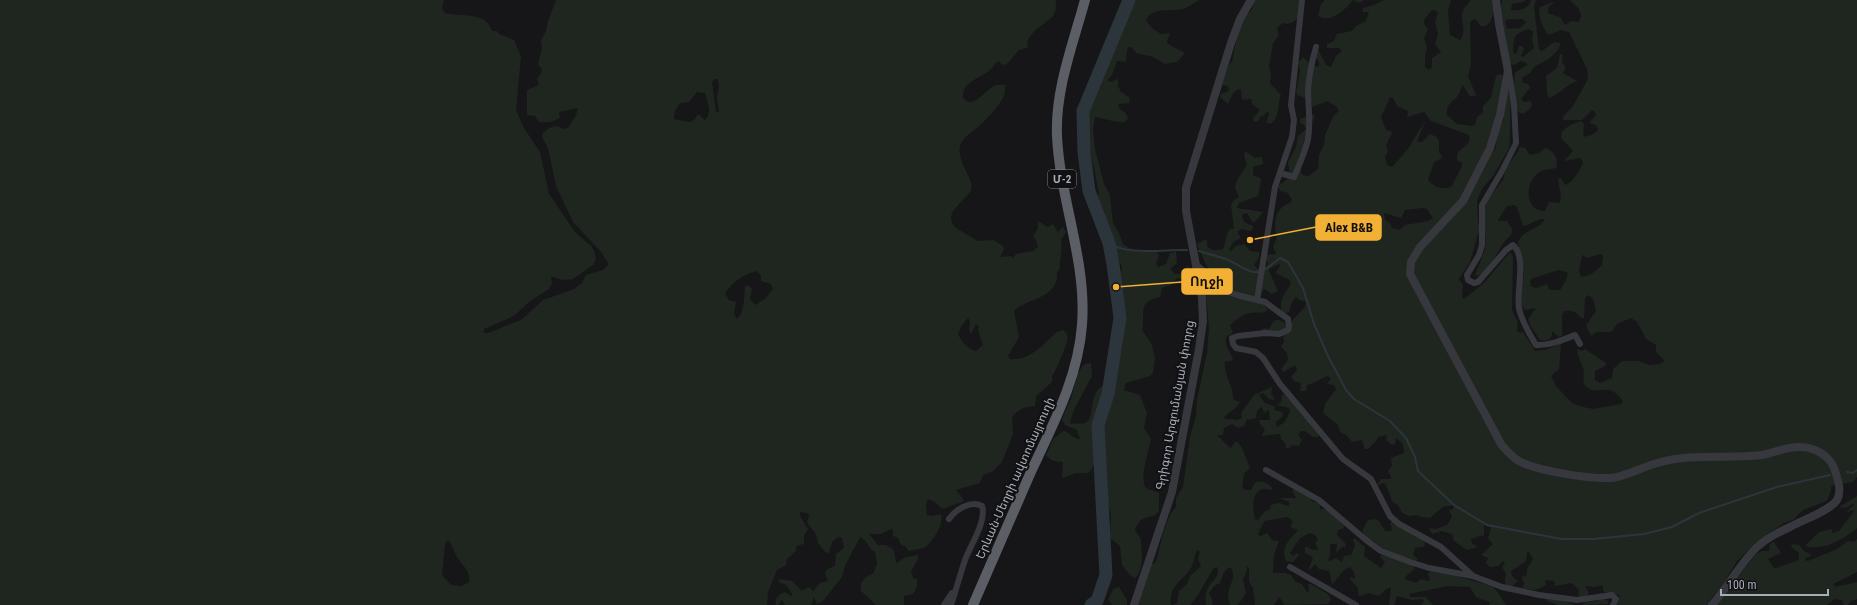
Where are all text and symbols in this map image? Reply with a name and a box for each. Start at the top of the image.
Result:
road number: Մ-2 [1048,170,1076,188]
callout: Alex B&B [1316,215,1381,240]
text: Alex B&B [1325,220,1373,235]
callout: Ողջի [1182,269,1232,294]
text: Ողջի [1190,274,1224,289]
street label: Գրիգոր Արզումանյան փողոց [1153,319,1197,491]
street label: Երևան-Մեղրի ավտոմայրուղի [973,395,1057,561]
scale bar [1721,571,1828,597]
text: 100 m [1727,578,1757,592]

